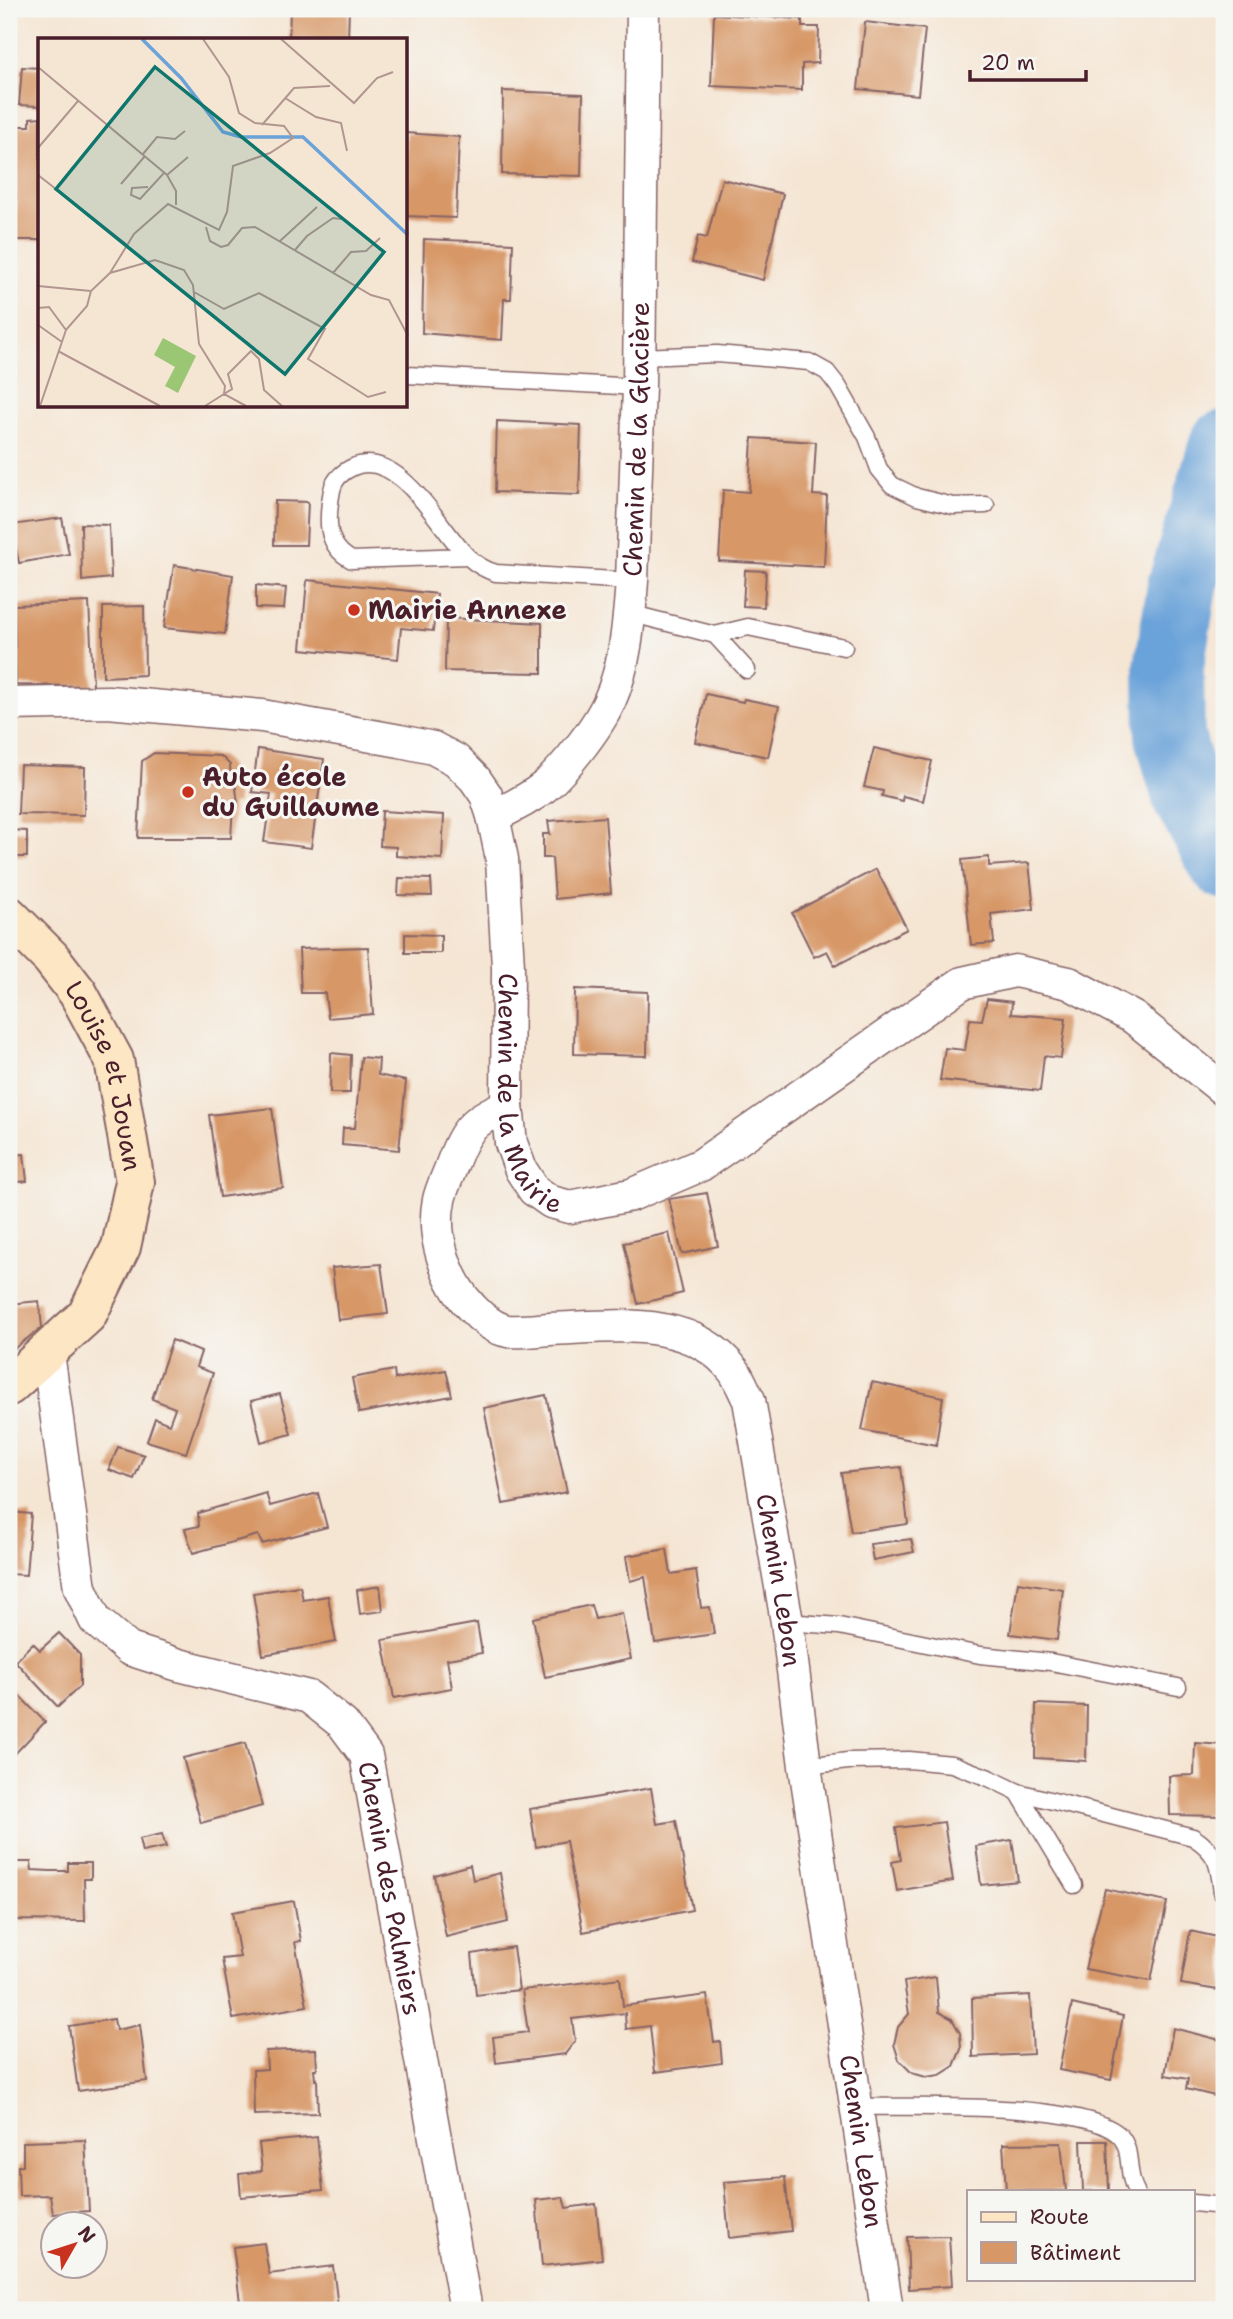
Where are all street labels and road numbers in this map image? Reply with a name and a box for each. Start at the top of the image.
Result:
street label: Chemin de la Glacière [614,302,657,577]
street label: Louise et Jouan [57,973,151,1174]
street label: Chemin de la Mairie [490,973,565,1221]
street label: Chemin Lebon [748,1491,810,1669]
street label: Chemin des Palmiers [350,1758,431,2018]
street label: Chemin Lebon [832,2052,892,2230]

